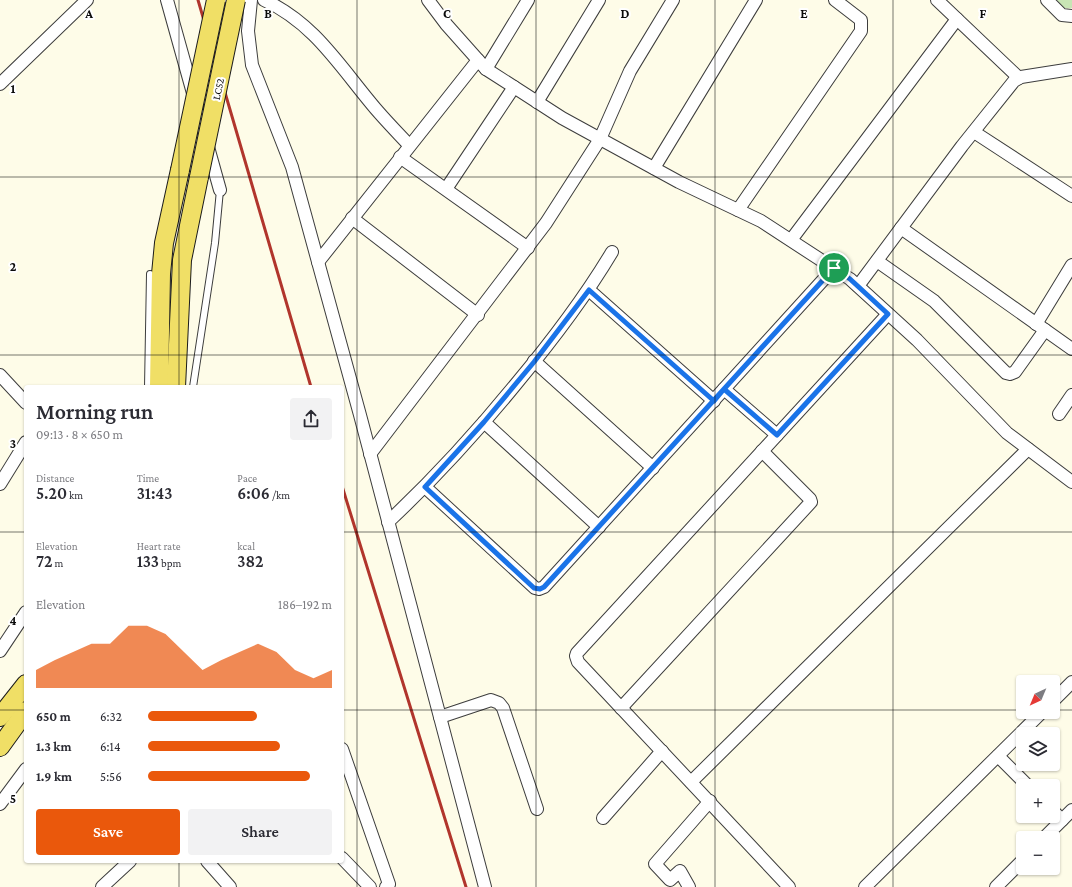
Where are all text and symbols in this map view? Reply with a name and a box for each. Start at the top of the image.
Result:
text: A [84,6,93,21]
text: B [264,6,272,21]
text: C [443,6,451,21]
text: D [621,6,630,21]
text: E [800,6,808,21]
text: F [980,6,987,21]
street label: LC52 [210,77,226,101]
text: 1 [11,81,16,96]
pin [817,251,851,285]
icon: arrive [823,257,845,279]
text: 2 [10,259,17,274]
button: share [290,398,332,440]
text: Morning run [36,399,153,424]
text: 09:13 · 8 × 650 m [36,427,123,442]
text: 3 [10,436,16,451]
text: Distance [36,472,74,484]
text: Time [137,472,159,484]
text: Pace [237,472,257,484]
text: 5.20 [36,484,67,503]
text: 31:43 [137,484,172,503]
text: 6:06 [237,484,270,503]
text: km [67,489,83,501]
text: /km [270,489,290,501]
text: Elevation [36,540,78,552]
text: Heart rate [137,540,181,552]
text: kcal [237,540,255,552]
text: 72 [36,552,53,571]
text: 133 [137,552,159,571]
text: 382 [237,552,263,571]
text: m [53,557,63,569]
text: bpm [159,557,181,569]
text: Elevation [36,597,85,612]
text: 186–192 m [278,597,332,612]
text: 4 [9,613,17,628]
north arrow [1016,675,1060,719]
map controls [1016,675,1060,875]
text: 650 m [36,709,71,724]
text: 6:32 [100,709,122,724]
button: layers [1016,727,1060,771]
text: 1.3 km [36,739,71,754]
text: 6:14 [100,739,121,754]
text: 1.9 km [36,769,72,784]
text: 5:56 [100,769,122,784]
button: + [1016,779,1060,823]
text: 5 [10,791,16,806]
button: Save [36,809,180,855]
button: Share [188,809,332,855]
button: − [1016,831,1060,875]

